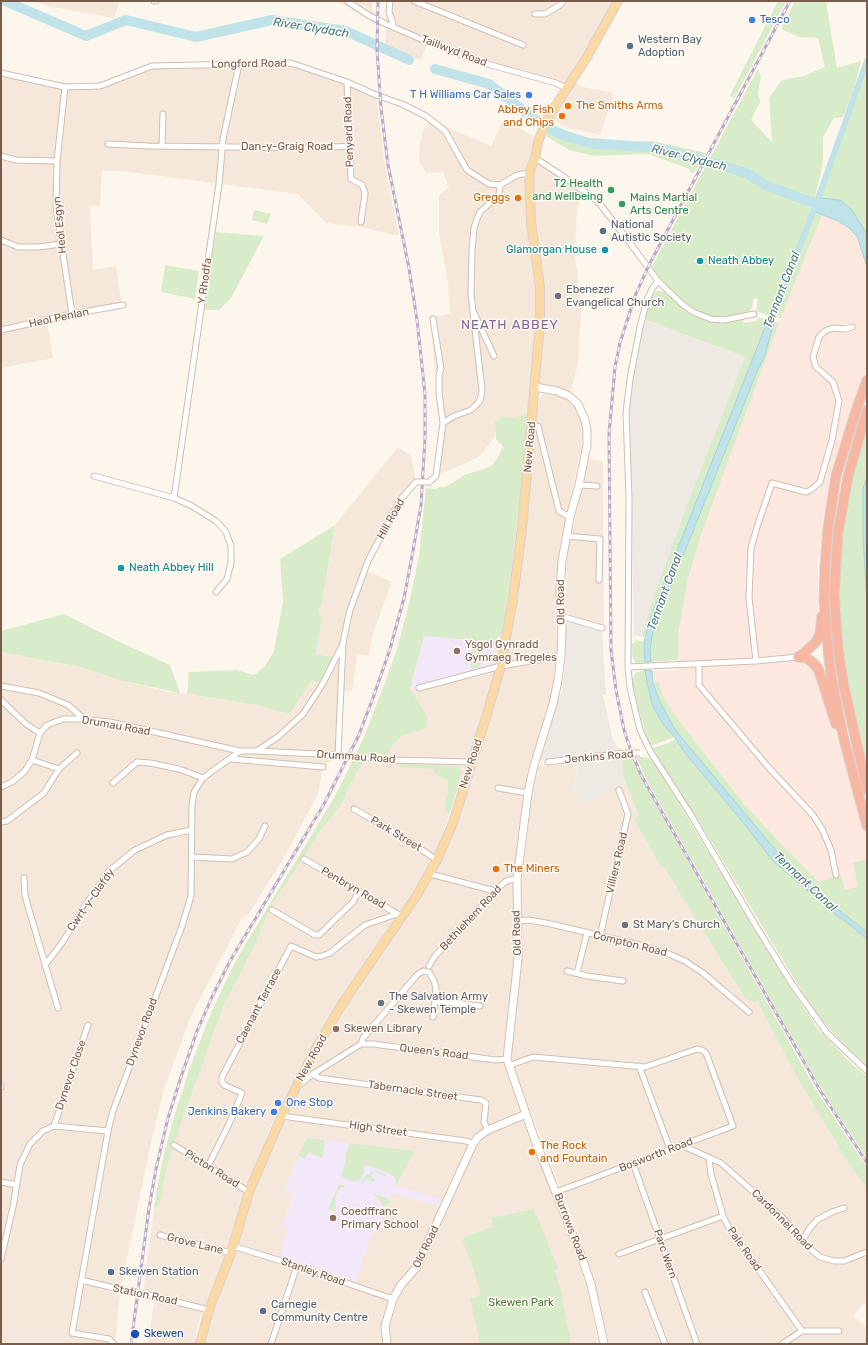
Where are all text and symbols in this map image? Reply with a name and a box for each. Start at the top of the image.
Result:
place label: Tesco [760,13,789,27]
water label: River Clydach [272,15,350,41]
marker: Tesco [747,15,757,25]
street label: Taillwyd Road [419,32,489,70]
place label: Western Bay Adoption [638,33,702,59]
marker: Western Bay Adoption [625,41,635,51]
street label: Longford Road [211,57,287,71]
place label: T H Williams Car Sales [410,88,521,102]
marker: T H Williams Car Sales [524,90,534,100]
street label: Penyard Road [341,96,357,168]
place label: The Smiths Arms [576,99,663,113]
marker: The Smiths Arms [563,101,573,111]
place label: Abbey Fish and Chips [497,103,554,129]
marker: Abbey Fish and Chips [557,111,567,121]
street label: Dan-y-Graig Road [241,140,333,154]
water label: River Clydach [650,142,728,174]
place label: T2 Health and Wellbeing [532,177,603,203]
marker: T2 Health and Wellbeing [606,185,616,195]
place label: Greggs [474,191,510,205]
place label: Mains Martial Arts Centre [630,191,697,217]
marker: Greggs [513,193,523,203]
street label: Heol Esgyn [50,196,70,254]
marker: Mains Martial Arts Centre [617,199,627,209]
place label: National Autistic Society [611,218,692,244]
marker: National Autistic Society [598,226,608,236]
place label: Glamorgan House [506,243,597,257]
marker: Glamorgan House [600,245,610,255]
water label: Tennant Canal [761,250,803,330]
place label: Neath Abbey [708,254,774,268]
marker: Neath Abbey [695,256,705,266]
street label: Y Rhodfa [195,257,215,305]
place label: Ebenezer Evangelical Church [566,283,664,309]
marker: Ebenezer Evangelical Church [553,291,563,301]
street label: Heol Penlan [28,305,90,331]
district label: NEATH ABBEY [461,317,559,333]
street label: New Road [521,421,539,473]
street label: Hill Road [374,496,408,542]
water label: Tennant Canal [644,551,686,633]
place label: Neath Abbey Hill [129,561,214,575]
marker: Neath Abbey Hill [116,563,126,573]
street label: Old Road [554,579,568,625]
place label: Ysgol Gynradd Gymraeg Tregeles [465,638,557,664]
marker: Ysgol Gynradd Gymraeg Tregeles [452,646,462,656]
street label: Drumau Road [81,713,151,739]
street label: New Road [457,738,485,790]
street label: Jenkins Road [564,747,634,767]
street label: Drummau Road [316,748,396,766]
street label: Park Street [368,814,424,854]
street label: Villiers Road [604,831,630,895]
water label: Tennant Canal [770,849,840,915]
place label: The Miners [504,862,560,876]
street label: Penbryn Road [319,864,387,912]
marker: The Miners [491,864,501,874]
street label: Cwrt-y-Clafdy [65,866,117,934]
street label: Bethlehem Road [437,883,505,953]
street label: Old Road [510,910,524,956]
place label: St Mary's Church [633,918,720,932]
marker: St Mary's Church [620,920,630,930]
street label: Compton Road [592,928,668,960]
street label: Caenant Terrace [233,966,285,1046]
place label: The Salvation Army - Skewen Temple [389,990,488,1016]
street label: Dynevor Road [124,996,160,1068]
marker: The Salvation Army - Skewen Temple [376,998,386,1008]
place label: Skewen Library [344,1022,422,1036]
marker: Skewen Library [331,1024,341,1034]
street label: New Road [294,1032,330,1084]
street label: Dynevor Close [53,1038,89,1112]
street label: Queen's Road [399,1041,469,1063]
street label: Tabernacle Street [367,1078,459,1104]
place label: One Stop [286,1096,333,1110]
marker: One Stop [273,1098,283,1108]
place label: Jenkins Bakery [188,1105,266,1119]
marker: Jenkins Bakery [269,1107,279,1117]
street label: High Street [348,1118,408,1140]
street label: Bosworth Road [617,1135,695,1175]
place label: The Rock and Fountain [540,1139,608,1165]
street label: Picton Road [182,1147,242,1191]
marker: The Rock and Fountain [527,1147,537,1157]
street label: Cardonnel Road [749,1187,815,1253]
street label: Burrows Road [551,1191,589,1263]
place label: Coedffranc Primary School [341,1205,419,1231]
marker: Coedffranc Primary School [328,1213,338,1223]
street label: Old Road [410,1224,442,1270]
street label: Pale Road [724,1224,764,1274]
street label: Parc Wern [650,1228,680,1280]
street label: Grove Lane [166,1231,224,1257]
street label: Stanley Road [279,1255,347,1289]
place label: Skewen Station [119,1265,199,1279]
marker: Skewen Station [106,1267,116,1277]
street label: Station Road [111,1282,179,1308]
park label: Skewen Park [488,1296,554,1310]
place label: Carnegie Community Centre [271,1298,368,1324]
marker: Carnegie Community Centre [258,1306,268,1316]
place label: Skewen [144,1327,184,1341]
marker: Skewen [129,1328,141,1340]

